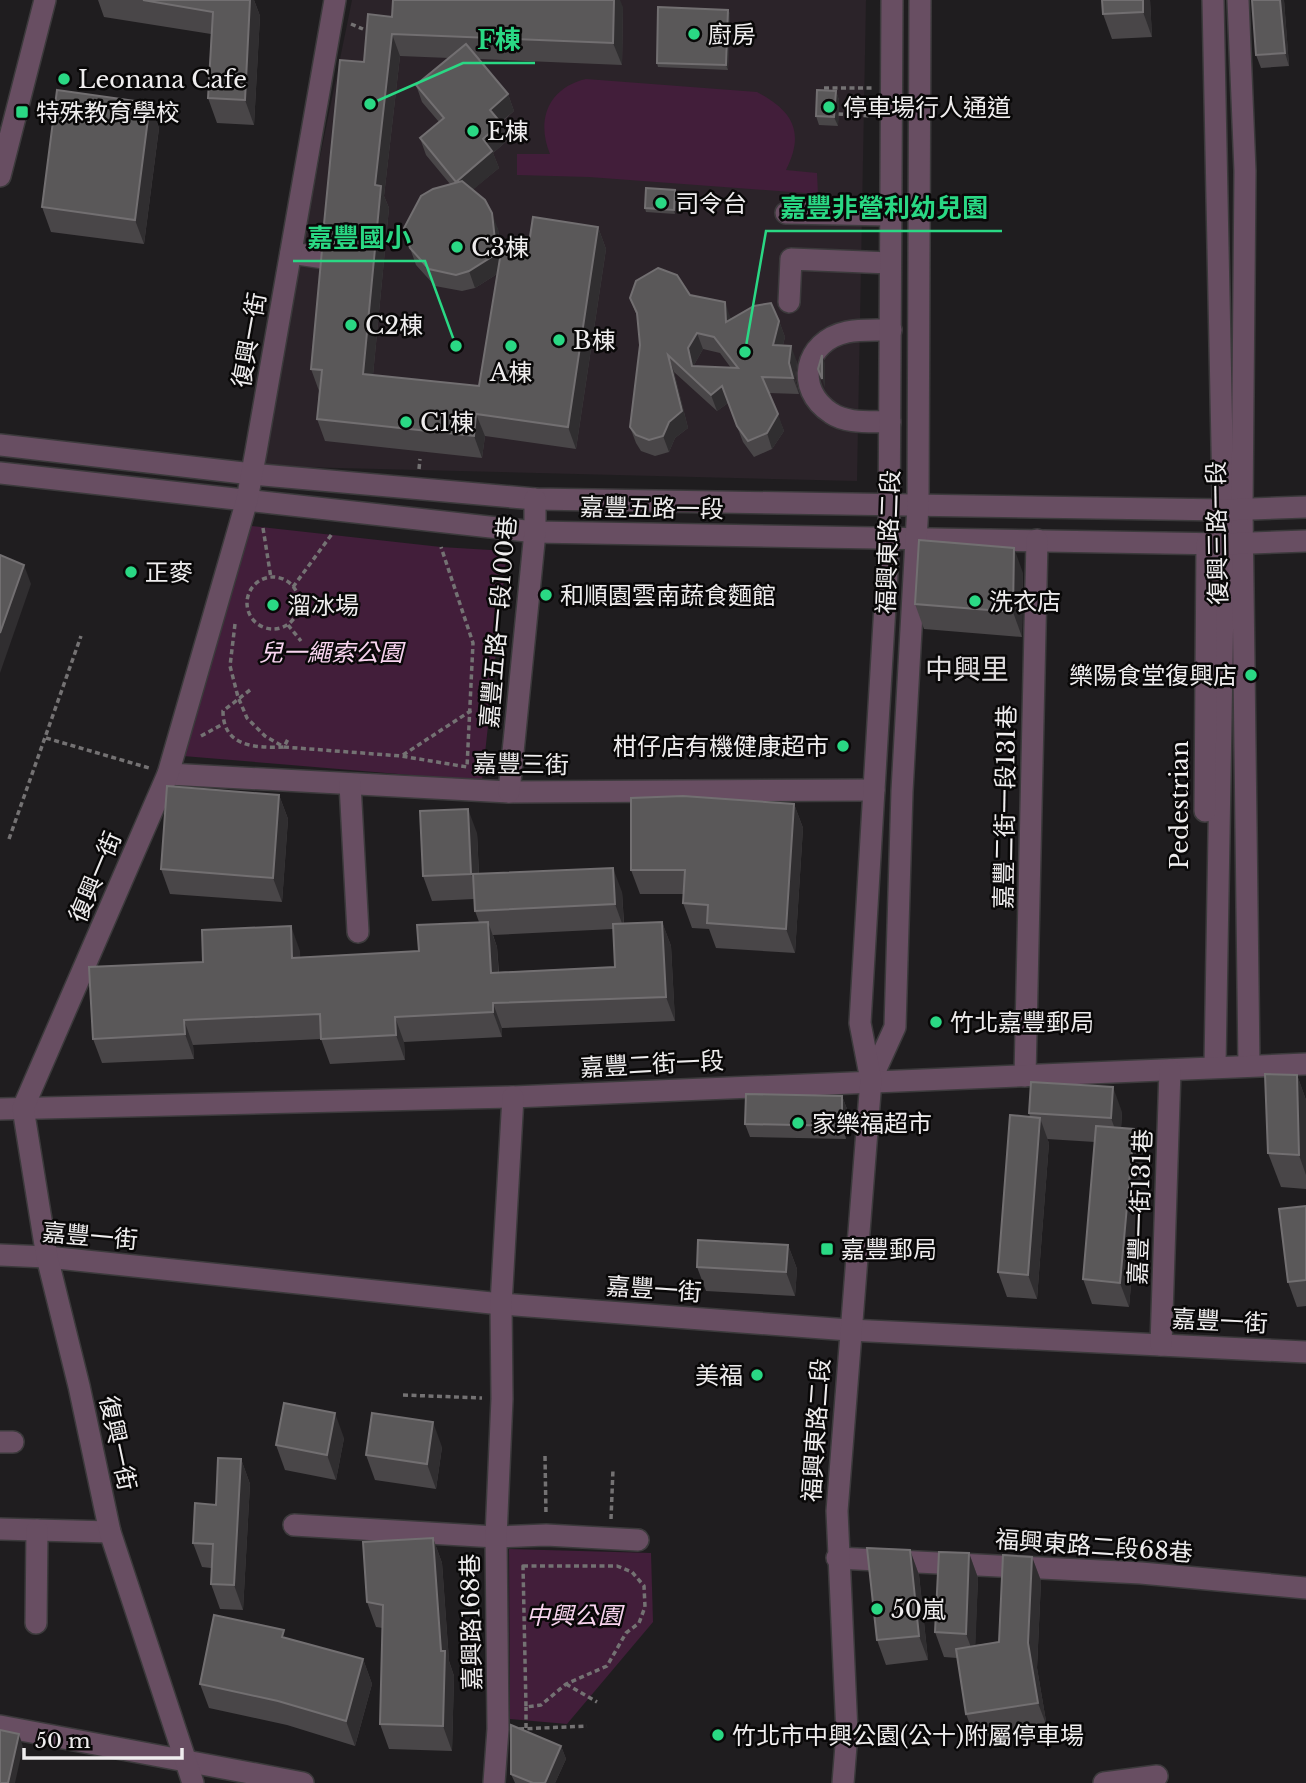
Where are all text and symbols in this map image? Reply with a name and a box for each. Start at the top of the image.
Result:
callout: F棟 [463,16,535,63]
place label: 廚房 [708,20,756,49]
text: F棟 [477,24,521,56]
marker: 廚房 [686,26,702,42]
place label: Leonana Cafe [78,65,247,94]
marker: Leonana Cafe [56,71,72,87]
place label: 停車場行人通道 [843,93,1011,122]
place label: 特殊教育學校 [36,98,180,127]
marker: 停車場行人通道 [821,99,837,115]
marker: 特殊教育學校 [14,104,30,120]
place label: E棟 [487,117,528,146]
marker: E棟 [465,123,481,139]
callout: 嘉豐非營利幼兒園 [766,184,1002,231]
place label: 司令台 [675,189,747,218]
text: 嘉豐非營利幼兒園 [780,192,988,224]
marker: 司令台 [653,195,669,211]
callout: 嘉豐國小 [293,214,425,261]
text: 嘉豐國小 [307,222,411,254]
place label: C3棟 [471,233,529,262]
marker: C3棟 [449,239,465,255]
street label: 復興一街 [226,290,272,390]
place label: C2棟 [365,311,423,340]
marker: C2棟 [343,317,359,333]
place label: B棟 [573,326,615,355]
marker: B棟 [551,332,567,348]
marker: A棟 [503,338,519,354]
place label: A棟 [489,358,532,387]
place label: C1棟 [420,408,474,437]
marker: C1棟 [398,414,414,430]
street label: 復興三路一段 [1201,461,1233,605]
street label: 福興東路二段 [871,470,905,614]
street label: 嘉豐五路一段 [580,492,724,524]
street label: 嘉豐五路一段100巷 [474,515,522,729]
place label: 正麥 [145,558,193,587]
marker: 正麥 [123,564,139,580]
place label: 和順園雲南蔬食麵館 [560,581,776,610]
marker: 和順園雲南蔬食麵館 [538,587,554,603]
place label: 洗衣店 [989,587,1061,616]
place label: 溜冰場 [287,591,359,620]
marker: 洗衣店 [967,593,983,609]
marker: 溜冰場 [265,597,281,613]
park label: 兒一繩索公園 [259,638,406,667]
district label: 中興里 [925,652,1009,687]
place label: 樂陽食堂復興店 [1069,661,1237,690]
marker: 樂陽食堂復興店 [1243,667,1259,683]
street label: 嘉豐二街一段131巷 [989,705,1021,909]
place label: 柑仔店有機健康超市 [613,732,829,761]
marker: 柑仔店有機健康超市 [835,738,851,754]
street label: Pedestrian [1165,741,1194,869]
street label: 嘉豐三街 [473,749,569,779]
street label: 復興一街 [63,827,127,927]
place label: 竹北嘉豐郵局 [950,1008,1094,1037]
marker: 竹北嘉豐郵局 [928,1014,944,1030]
street label: 嘉豐二街一段 [579,1046,725,1082]
place label: 家樂福超市 [812,1109,932,1138]
marker: 家樂福超市 [790,1115,806,1131]
street label: 嘉豐一街131巷 [1123,1128,1157,1286]
street label: 嘉豐一街 [41,1217,139,1255]
place label: 嘉豐郵局 [841,1235,937,1264]
marker: 嘉豐郵局 [819,1241,835,1257]
street label: 嘉豐一街 [605,1271,703,1307]
street label: 嘉豐一街 [1171,1304,1269,1338]
street label: 福興東路二段 [797,1357,835,1503]
place label: 美福 [695,1361,743,1390]
marker: 美福 [749,1367,765,1383]
street label: 復興一街 [94,1393,142,1493]
street label: 福興東路二段68巷 [994,1525,1194,1567]
street label: 嘉興路168巷 [455,1553,487,1691]
place label: 50嵐 [891,1595,946,1624]
park label: 中興公園 [526,1601,625,1630]
marker: 50嵐 [869,1601,885,1617]
scale bar [24,1716,182,1760]
place label: 竹北市中興公園(公十)附屬停車場 [732,1721,1084,1750]
marker: 竹北市中興公園(公十)附屬停車場 [710,1727,726,1743]
text: 50 m [35,1728,91,1754]

